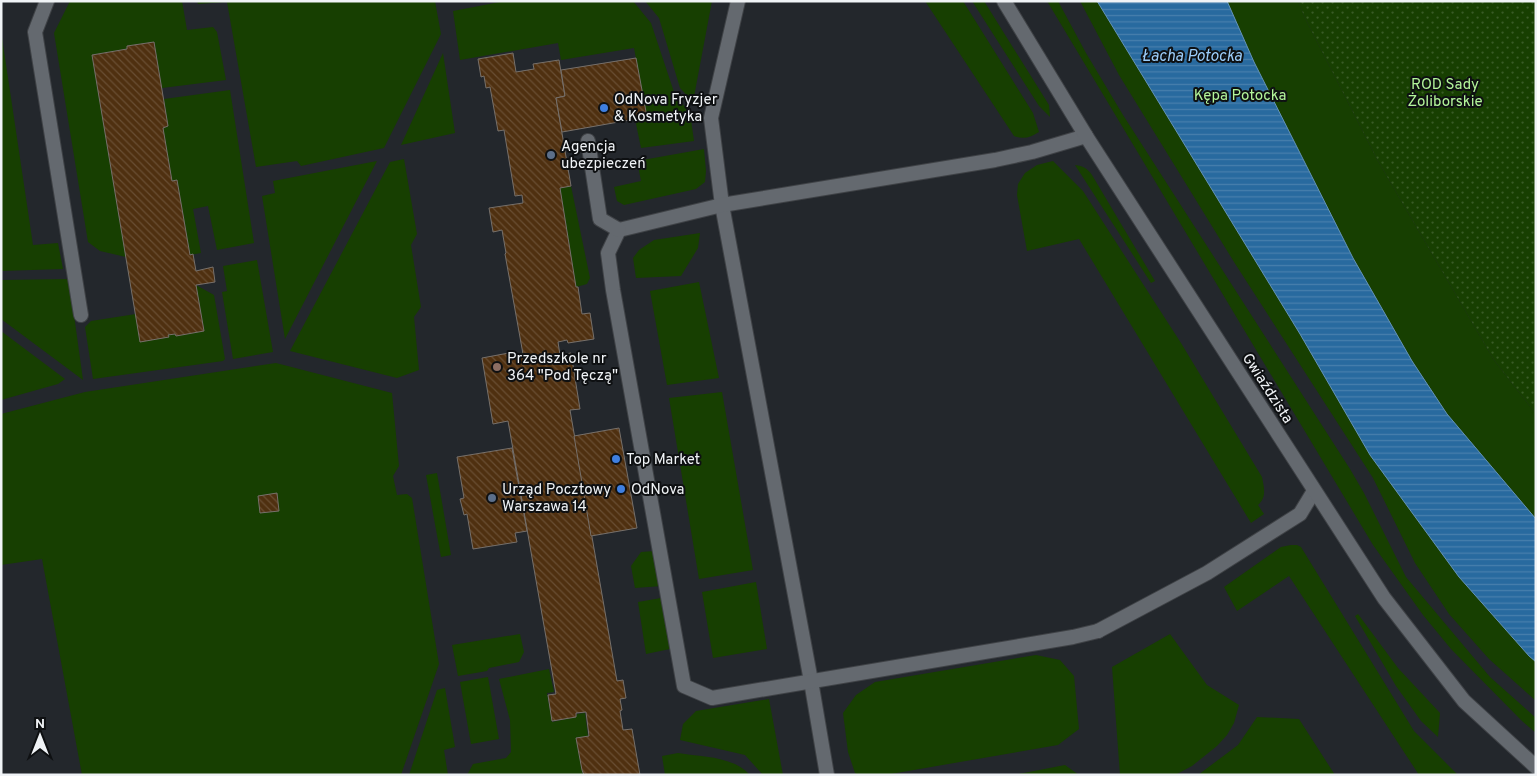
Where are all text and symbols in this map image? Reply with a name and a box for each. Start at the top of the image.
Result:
water label: Łacha Potocka [1142,47,1243,67]
park label: ROD Sady Żoliborskie [1407,76,1483,112]
park label: Kępa Potocka [1194,87,1286,106]
place label: OdNova Fryzjer & Kosmetyka [614,91,718,127]
marker: OdNova Fryzjer & Kosmetyka [598,102,610,114]
place label: Agencja ubezpieczeń [561,138,646,174]
marker: Agencja ubezpieczeń [545,149,557,161]
place label: Przedszkole nr 364 "Pod Tęczą" [507,350,618,386]
street label: Gwiaździsta [1237,350,1296,428]
marker: Przedszkole nr 364 "Pod Tęczą" [491,361,503,373]
place label: Top Market [626,451,700,470]
marker: Top Market [610,453,622,465]
place label: Urząd Pocztowy Warszawa 14 [502,481,611,517]
place label: OdNova [631,481,684,500]
marker: OdNova [615,483,627,495]
marker: Urząd Pocztowy Warszawa 14 [486,492,498,504]
north arrow [15,711,65,761]
text: N [35,716,45,733]

